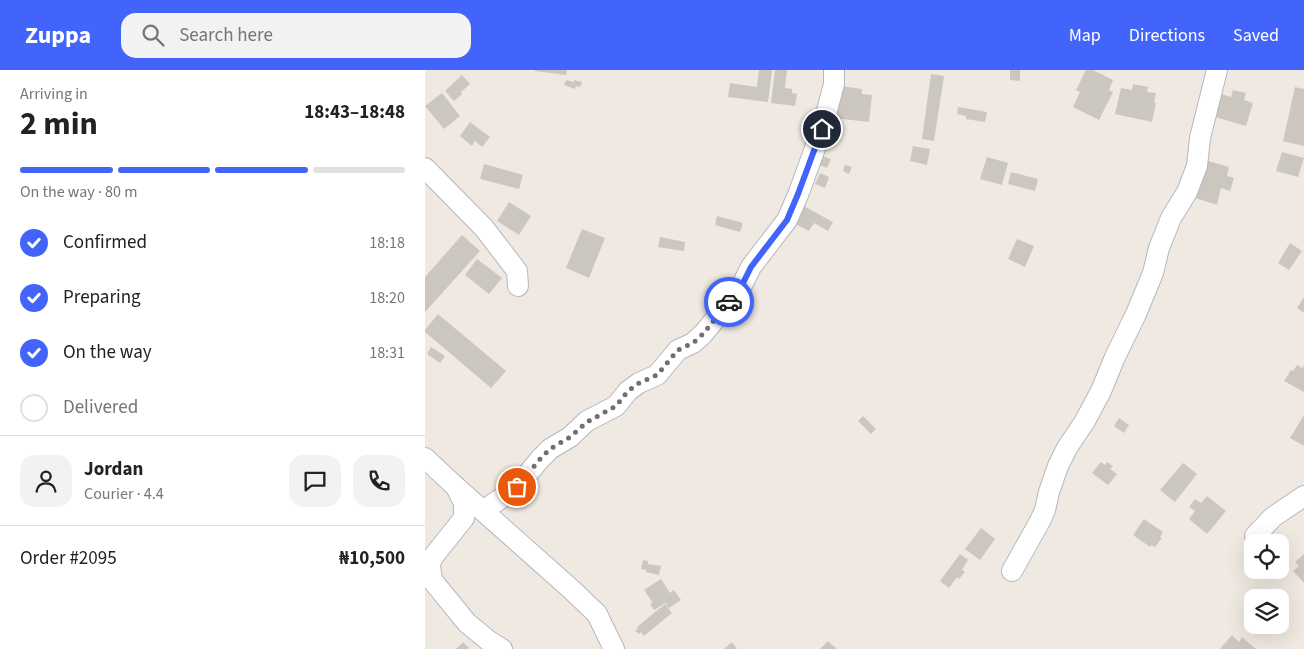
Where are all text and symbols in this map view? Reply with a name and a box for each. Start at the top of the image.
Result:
search box [121,13,471,58]
text: Zuppa [25,18,91,53]
icon: search [139,21,167,49]
text: Search here [179,22,273,49]
text: Map [1069,23,1101,48]
text: Directions [1129,23,1205,48]
text: Saved [1233,23,1279,48]
text: Arriving in [20,83,88,105]
text: 18:43–18:48 [304,99,405,126]
text: 2 min [20,101,98,147]
pin [801,108,843,150]
icon: home [808,115,836,143]
text: On the way · 80 m [20,181,137,203]
icon: check [20,229,48,257]
text: Confirmed [63,229,147,256]
text: 18:18 [369,232,405,254]
courier [704,277,754,327]
icon: check [20,284,48,312]
text: Preparing [63,284,141,311]
text: 18:20 [369,287,405,309]
icon: car [715,288,743,316]
icon: check [20,339,48,367]
text: On the way [63,339,152,366]
text: 18:31 [369,342,405,364]
text: Delivered [63,394,138,421]
button: person [20,455,72,507]
button: chat [289,455,341,507]
button: phone [353,455,405,507]
text: Jordan [84,456,143,483]
pin [496,466,538,508]
icon: bag [503,473,531,501]
text: Courier · 4.4 [84,483,164,505]
map controls [1244,534,1289,634]
button: locate [1244,534,1289,579]
text: Order #2095 [20,545,117,572]
text: ₦10,500 [339,545,405,572]
button: layers [1244,589,1289,634]

